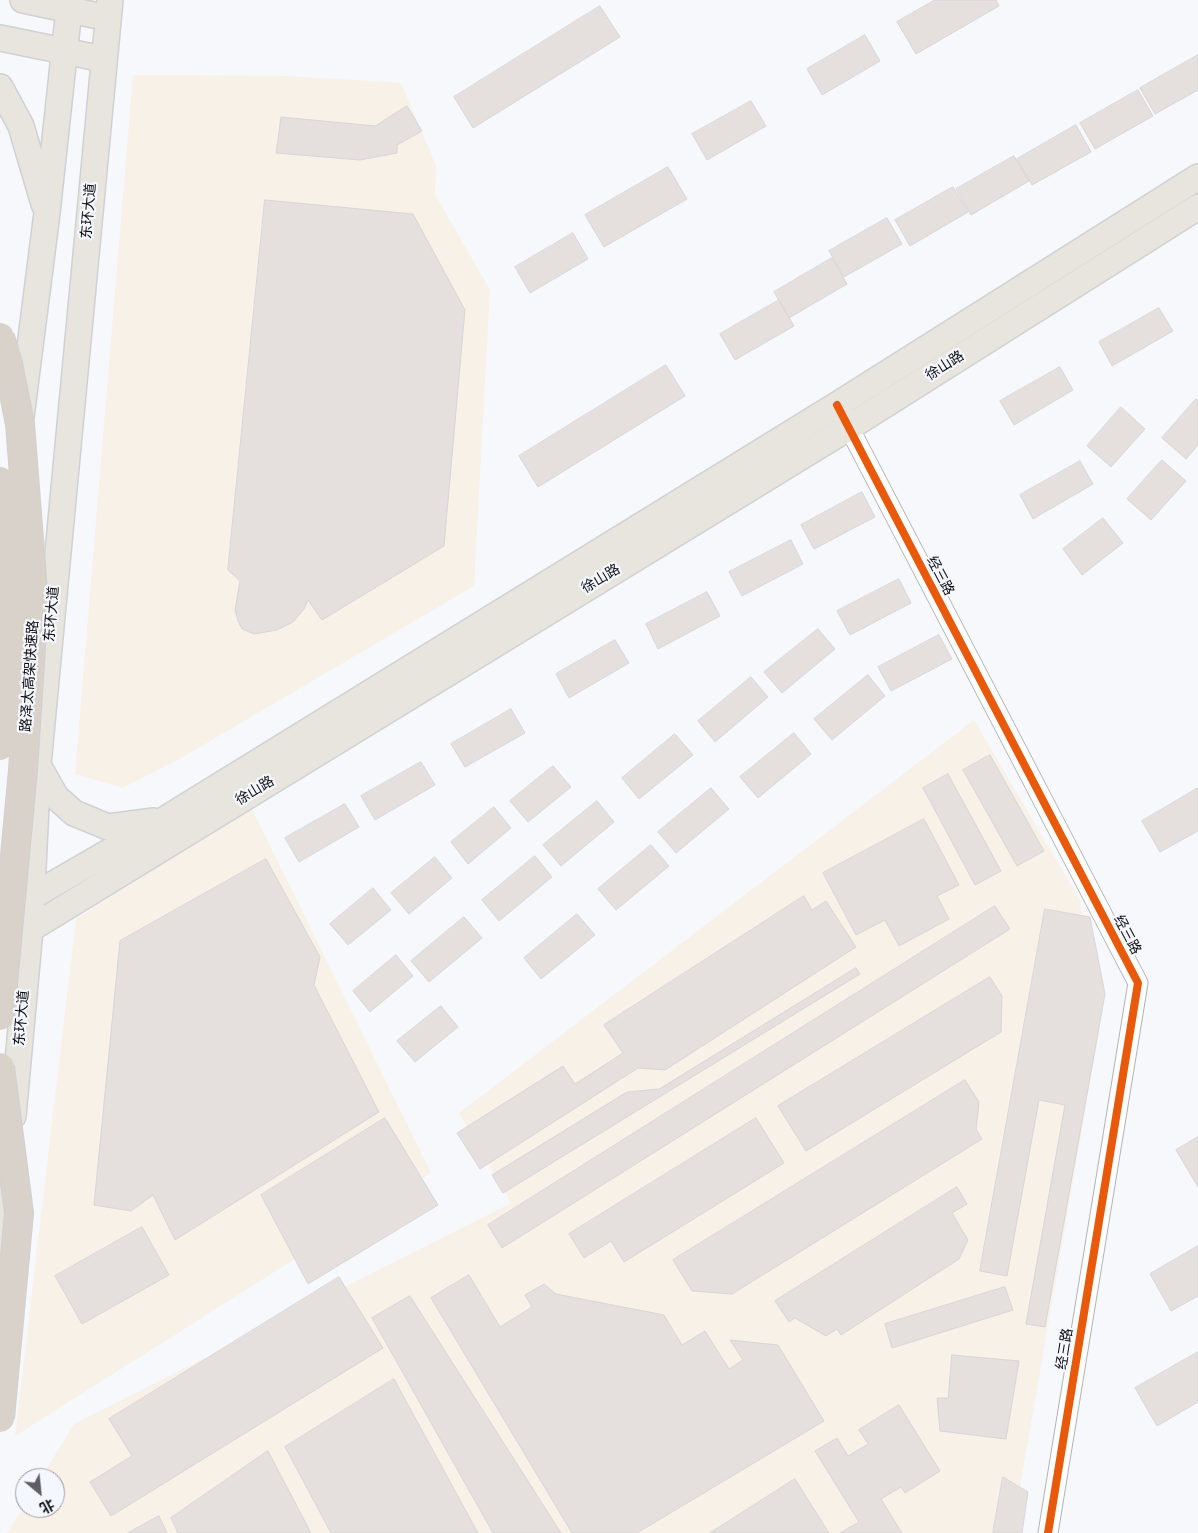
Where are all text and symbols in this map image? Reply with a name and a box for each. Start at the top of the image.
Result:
street label: 东环大道 [78,182,100,240]
street label: 徐山路 [923,348,967,384]
street label: 经三路 [923,554,957,598]
street label: 徐山路 [579,561,623,597]
street label: 东环大道 [41,585,63,643]
street label: 路泽太高架快速路 [18,620,42,732]
street label: 徐山路 [233,773,277,809]
street label: 经三路 [1110,913,1144,957]
street label: 东环大道 [11,989,33,1047]
street label: 经三路 [1053,1327,1077,1371]
north arrow [15,1468,65,1518]
text: 北 [37,1495,57,1517]

